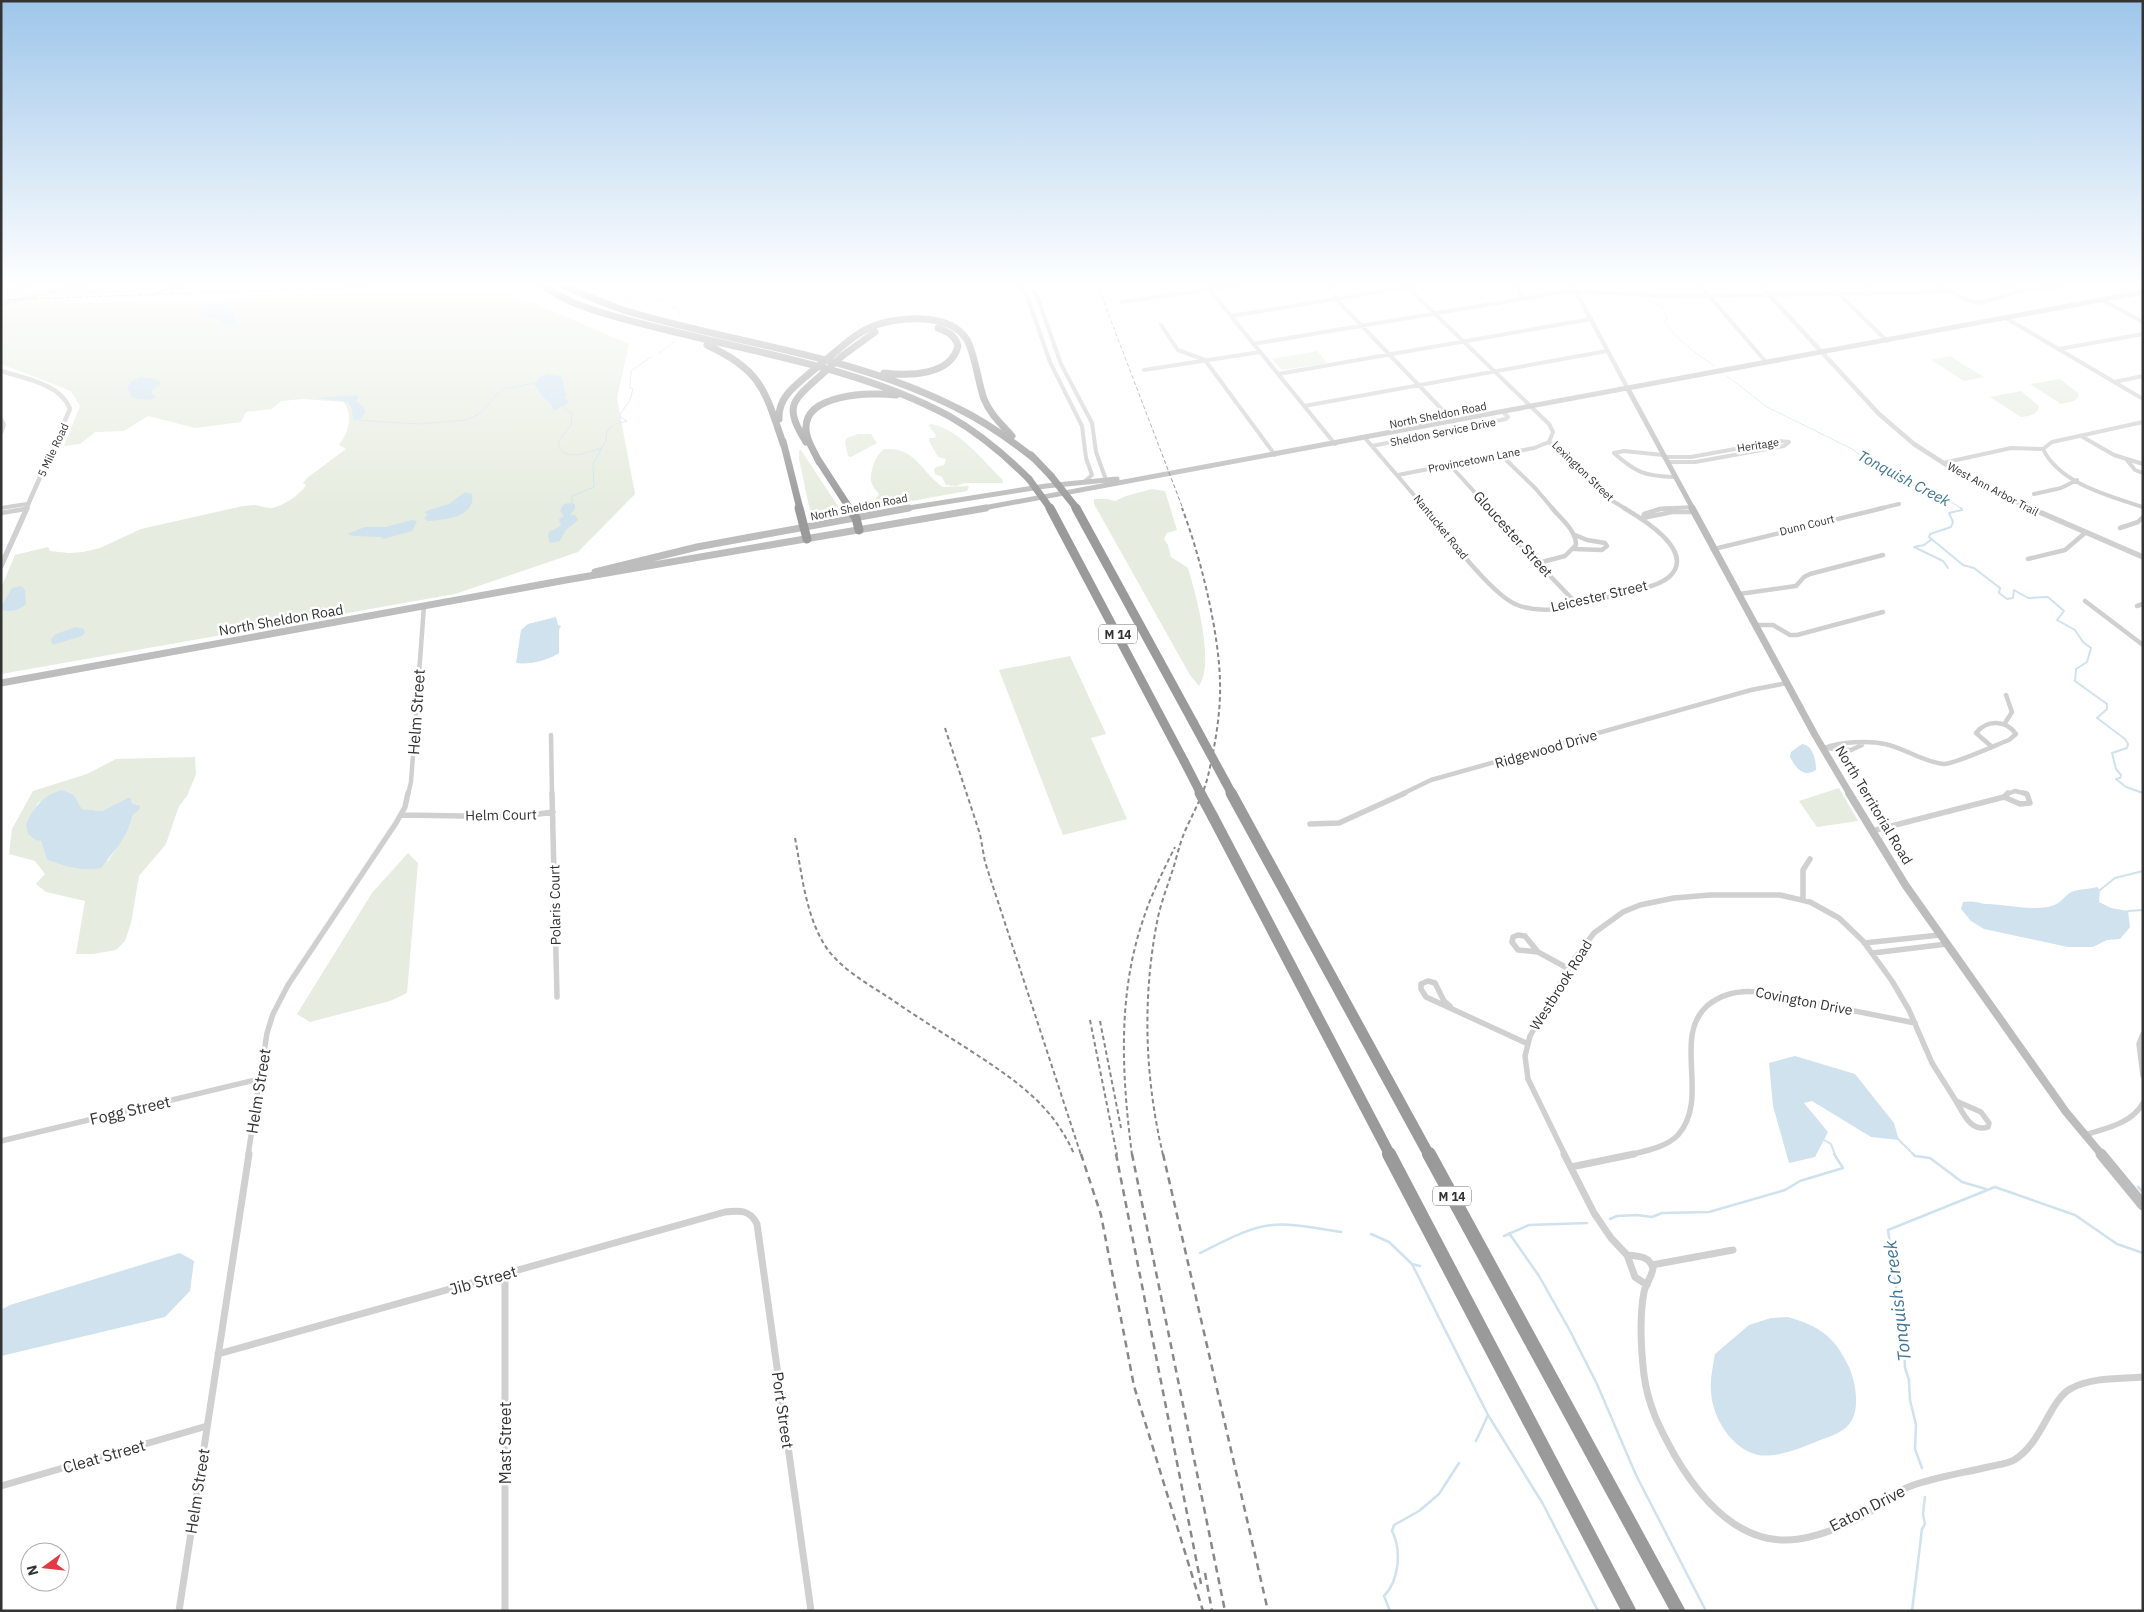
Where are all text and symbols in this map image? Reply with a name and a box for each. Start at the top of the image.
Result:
street label: North Sheldon Road [1388,399,1488,431]
street label: Sheldon Service Drive [1389,415,1497,449]
street label: 5 Mile Road [34,421,72,479]
street label: Heritage [1736,435,1780,455]
street label: Lexington Street [1549,438,1617,504]
street label: Provincetown Lane [1427,444,1521,476]
water label: Tonquish Creek [1855,446,1954,510]
street label: West Ann Arbor Trail [1945,459,2041,519]
street label: Gloucester Street [1469,487,1557,581]
street label: North Sheldon Road [809,491,909,523]
street label: Nantucket Road [1411,492,1471,562]
street label: Dunn Court [1778,511,1836,539]
street label: Leicester Street [1549,576,1649,616]
street label: North Sheldon Road [217,600,345,640]
road number: M 14 [1099,624,1137,644]
street label: Helm Street [403,668,429,756]
street label: Ridgewood Drive [1493,726,1600,772]
street label: North Territorial Road [1831,742,1917,868]
street label: Helm Court [465,805,537,825]
street label: Polaris Court [545,864,565,945]
street label: Westbrook Road [1526,936,1596,1034]
street label: Covington Drive [1754,983,1854,1019]
street label: Helm Street [241,1047,275,1135]
street label: Fogg Street [88,1091,172,1129]
road number: M 14 [1433,1186,1471,1206]
water label: Tonquish Creek [1878,1238,1916,1363]
street label: Jib Street [447,1261,519,1299]
street label: Port Street [768,1370,798,1450]
street label: Mast Street [495,1402,515,1484]
street label: Cleat Street [60,1435,148,1477]
street label: Helm Street [180,1447,214,1535]
street label: Eaton Drive [1826,1480,1908,1536]
north arrow [20,1542,70,1592]
text: N [22,1563,42,1578]

